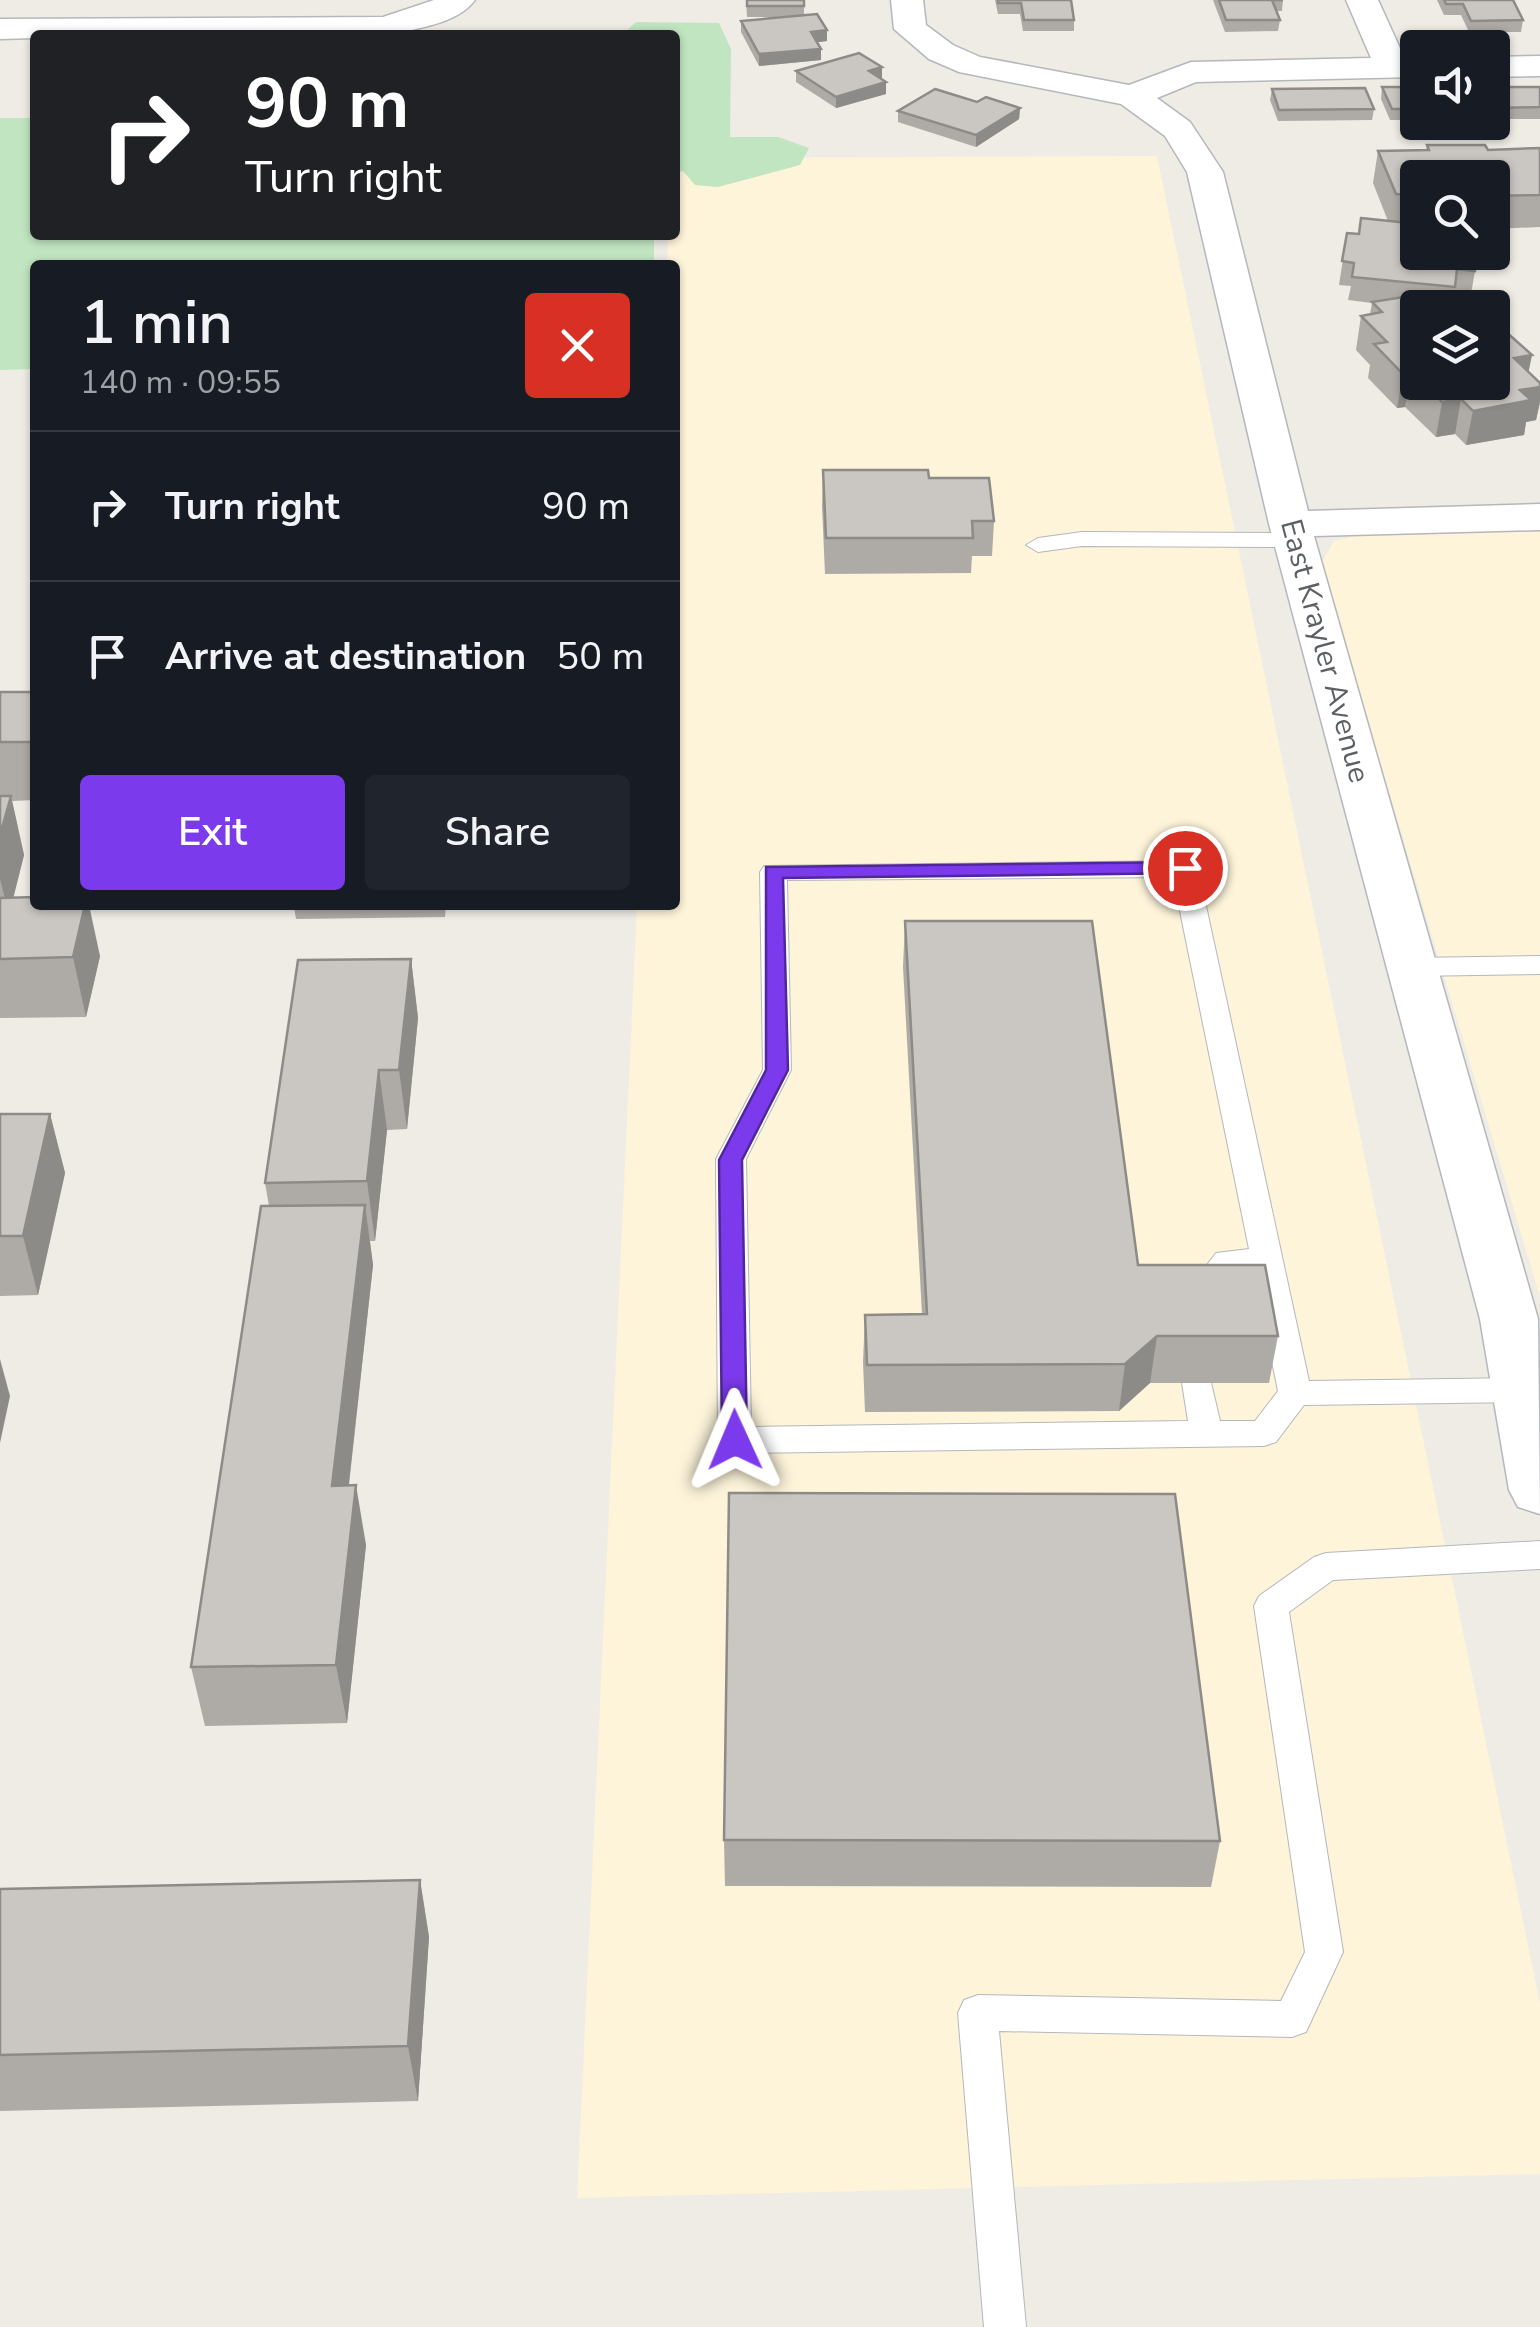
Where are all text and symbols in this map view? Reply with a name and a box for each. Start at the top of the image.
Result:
map controls [1400,30,1510,400]
button: sound [1400,30,1510,140]
text: 90 m [245,56,409,152]
icon: right [80,70,210,200]
text: Turn right [245,147,442,208]
button: search [1400,160,1510,270]
text: 1 min [80,282,233,364]
button: layers [1400,290,1510,400]
button: close [525,293,630,398]
text: 140 m · 09:55 [80,361,281,404]
icon: right [80,479,135,534]
text: Turn right [165,481,340,532]
text: 90 m [542,481,630,532]
street label: East Krayler Avenue [1270,515,1380,787]
icon: arrive [80,629,135,684]
text: Arrive at destination [165,631,526,682]
text: 50 m [556,631,644,682]
button: Exit [80,775,345,890]
button: Share [365,775,630,890]
pin [1143,826,1228,911]
icon: arrive [1158,841,1213,896]
position arrow [683,1388,787,1492]

